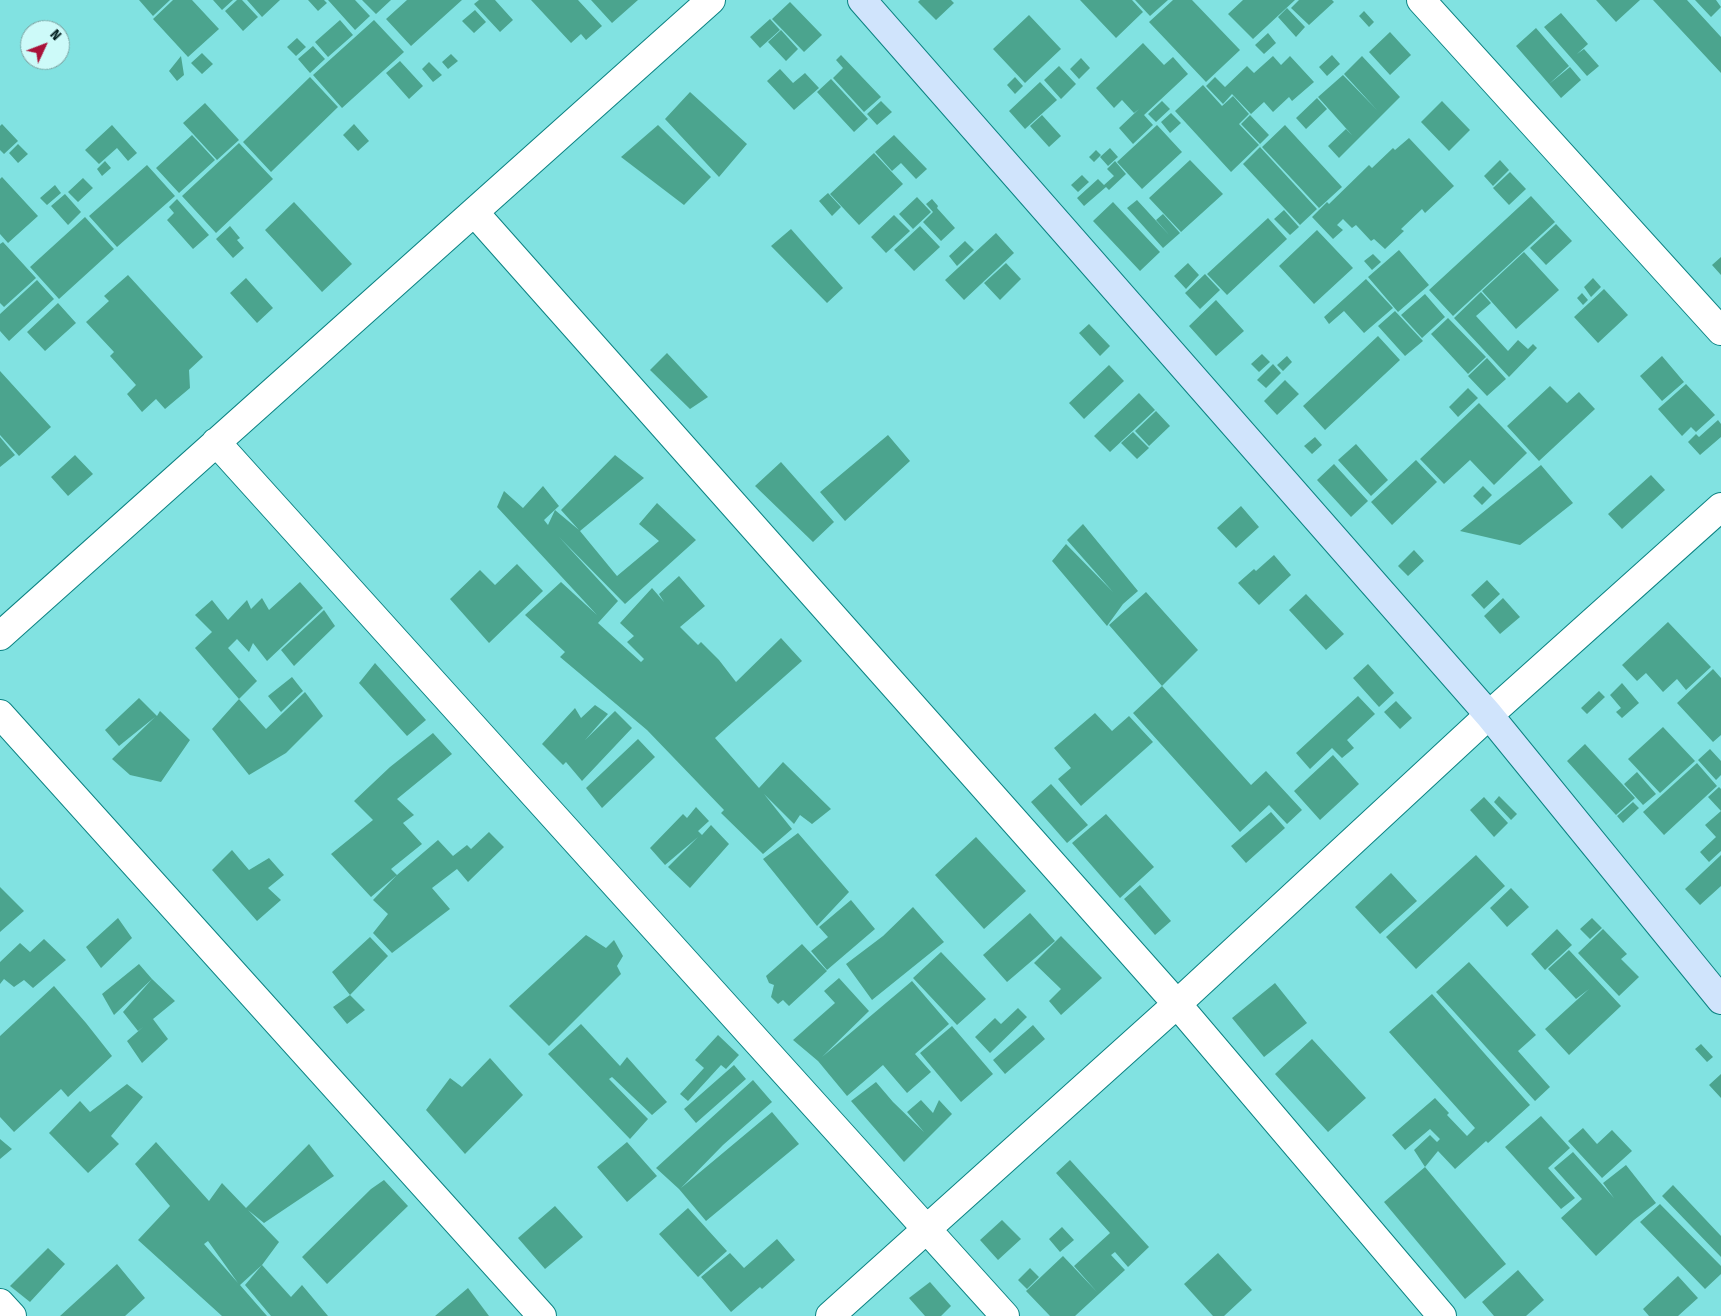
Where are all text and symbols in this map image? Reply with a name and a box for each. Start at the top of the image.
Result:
north arrow [20,20,70,70]
text: N [47,26,65,44]

